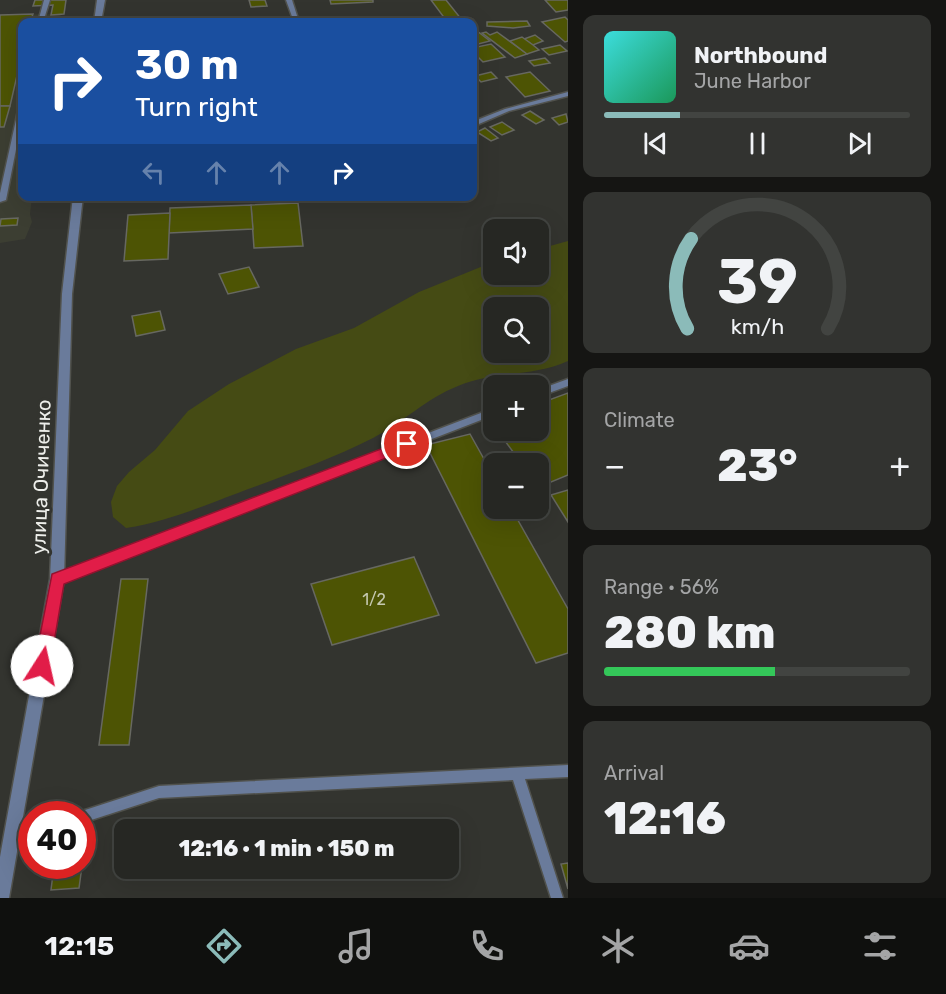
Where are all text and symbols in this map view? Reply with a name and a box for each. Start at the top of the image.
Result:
text: 30 m [135,40,239,90]
icon: right [36,42,114,120]
text: Northbound [694,42,827,69]
text: June Harbor [694,69,811,93]
text: Turn right [135,91,258,123]
icon: previous [639,127,672,160]
icon: pause [741,127,774,160]
icon: next [843,127,876,160]
icon: left [137,156,170,189]
icon: ahead [200,156,233,189]
icon: ahead [263,156,296,189]
icon: right [326,156,359,189]
map controls [483,219,549,519]
button: sound [483,219,549,285]
text: 39 [716,246,798,320]
button: search [483,297,549,363]
text: km/h [730,315,784,340]
button: + [483,375,549,441]
street label: улица Очиченко [26,399,56,555]
text: Climate [604,408,675,432]
pin [381,418,432,469]
icon: arrive [390,427,423,460]
text: 23° [717,439,798,492]
text: − [604,446,625,485]
text: + [889,446,910,485]
button: − [483,453,549,519]
text: Range · 56% [604,575,719,599]
house number: 1/2 [362,590,386,609]
text: 280 km [604,606,776,659]
position arrow [10,634,74,698]
text: Arrival [604,761,664,785]
text: 12:16 [604,792,726,845]
speed limit sign: 40 [18,801,96,879]
text: 12:16 · 1 min · 150 m [179,835,394,862]
icon: directions [203,925,245,967]
icon: music [335,925,377,967]
icon: phone [466,925,508,967]
icon: climate [597,925,639,967]
icon: car [728,925,770,967]
icon: filters [859,925,901,967]
text: 12:15 [45,930,114,962]

